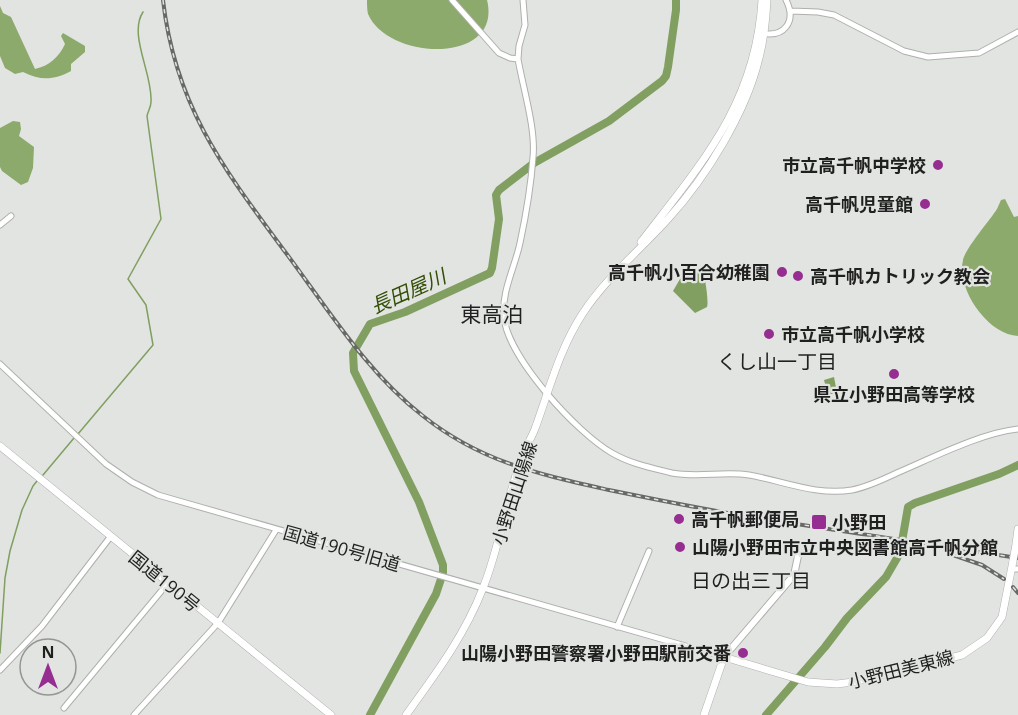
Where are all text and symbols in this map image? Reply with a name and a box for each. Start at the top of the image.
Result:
place label: 市立高千帆中学校 [782,153,926,177]
marker: 市立高千帆中学校 [931,158,945,172]
place label: 高千帆児童館 [805,192,913,216]
marker: 高千帆児童館 [918,197,932,211]
place label: 高千帆小百合幼稚園 [608,260,770,284]
water label: 長田屋川 [366,262,452,320]
place label: 高千帆カトリック教会 [810,264,990,288]
marker: 高千帆小百合幼稚園 [775,265,789,279]
marker: 高千帆カトリック教会 [791,269,805,283]
district label: 東高泊 [461,300,524,328]
place label: 市立高千帆小学校 [781,322,925,346]
marker: 市立高千帆小学校 [762,327,776,341]
district label: くし山一丁目 [717,348,837,375]
marker: 県立小野田高等学校 [887,367,901,381]
place label: 県立小野田高等学校 [813,382,975,406]
street label: 小野田山陽線 [486,438,542,548]
place label: 高千帆郵便局 [691,507,799,531]
place label: 小野田 [832,510,886,534]
marker: 高千帆郵便局 [672,512,686,526]
marker: 小野田 [810,513,828,531]
street label: 国道190号旧道 [281,520,403,576]
place label: 山陽小野田市立中央図書館高千帆分館 [692,535,998,559]
marker: 山陽小野田市立中央図書館高千帆分館 [673,540,687,554]
street label: 国道190号 [124,545,206,617]
district label: 日の出三丁目 [691,567,811,594]
north arrow [18,637,78,697]
text: N [41,641,55,663]
place label: 山陽小野田警察署小野田駅前交番 [461,641,731,665]
street label: 小野田美東線 [846,644,956,694]
marker: 山陽小野田警察署小野田駅前交番 [736,646,750,660]

